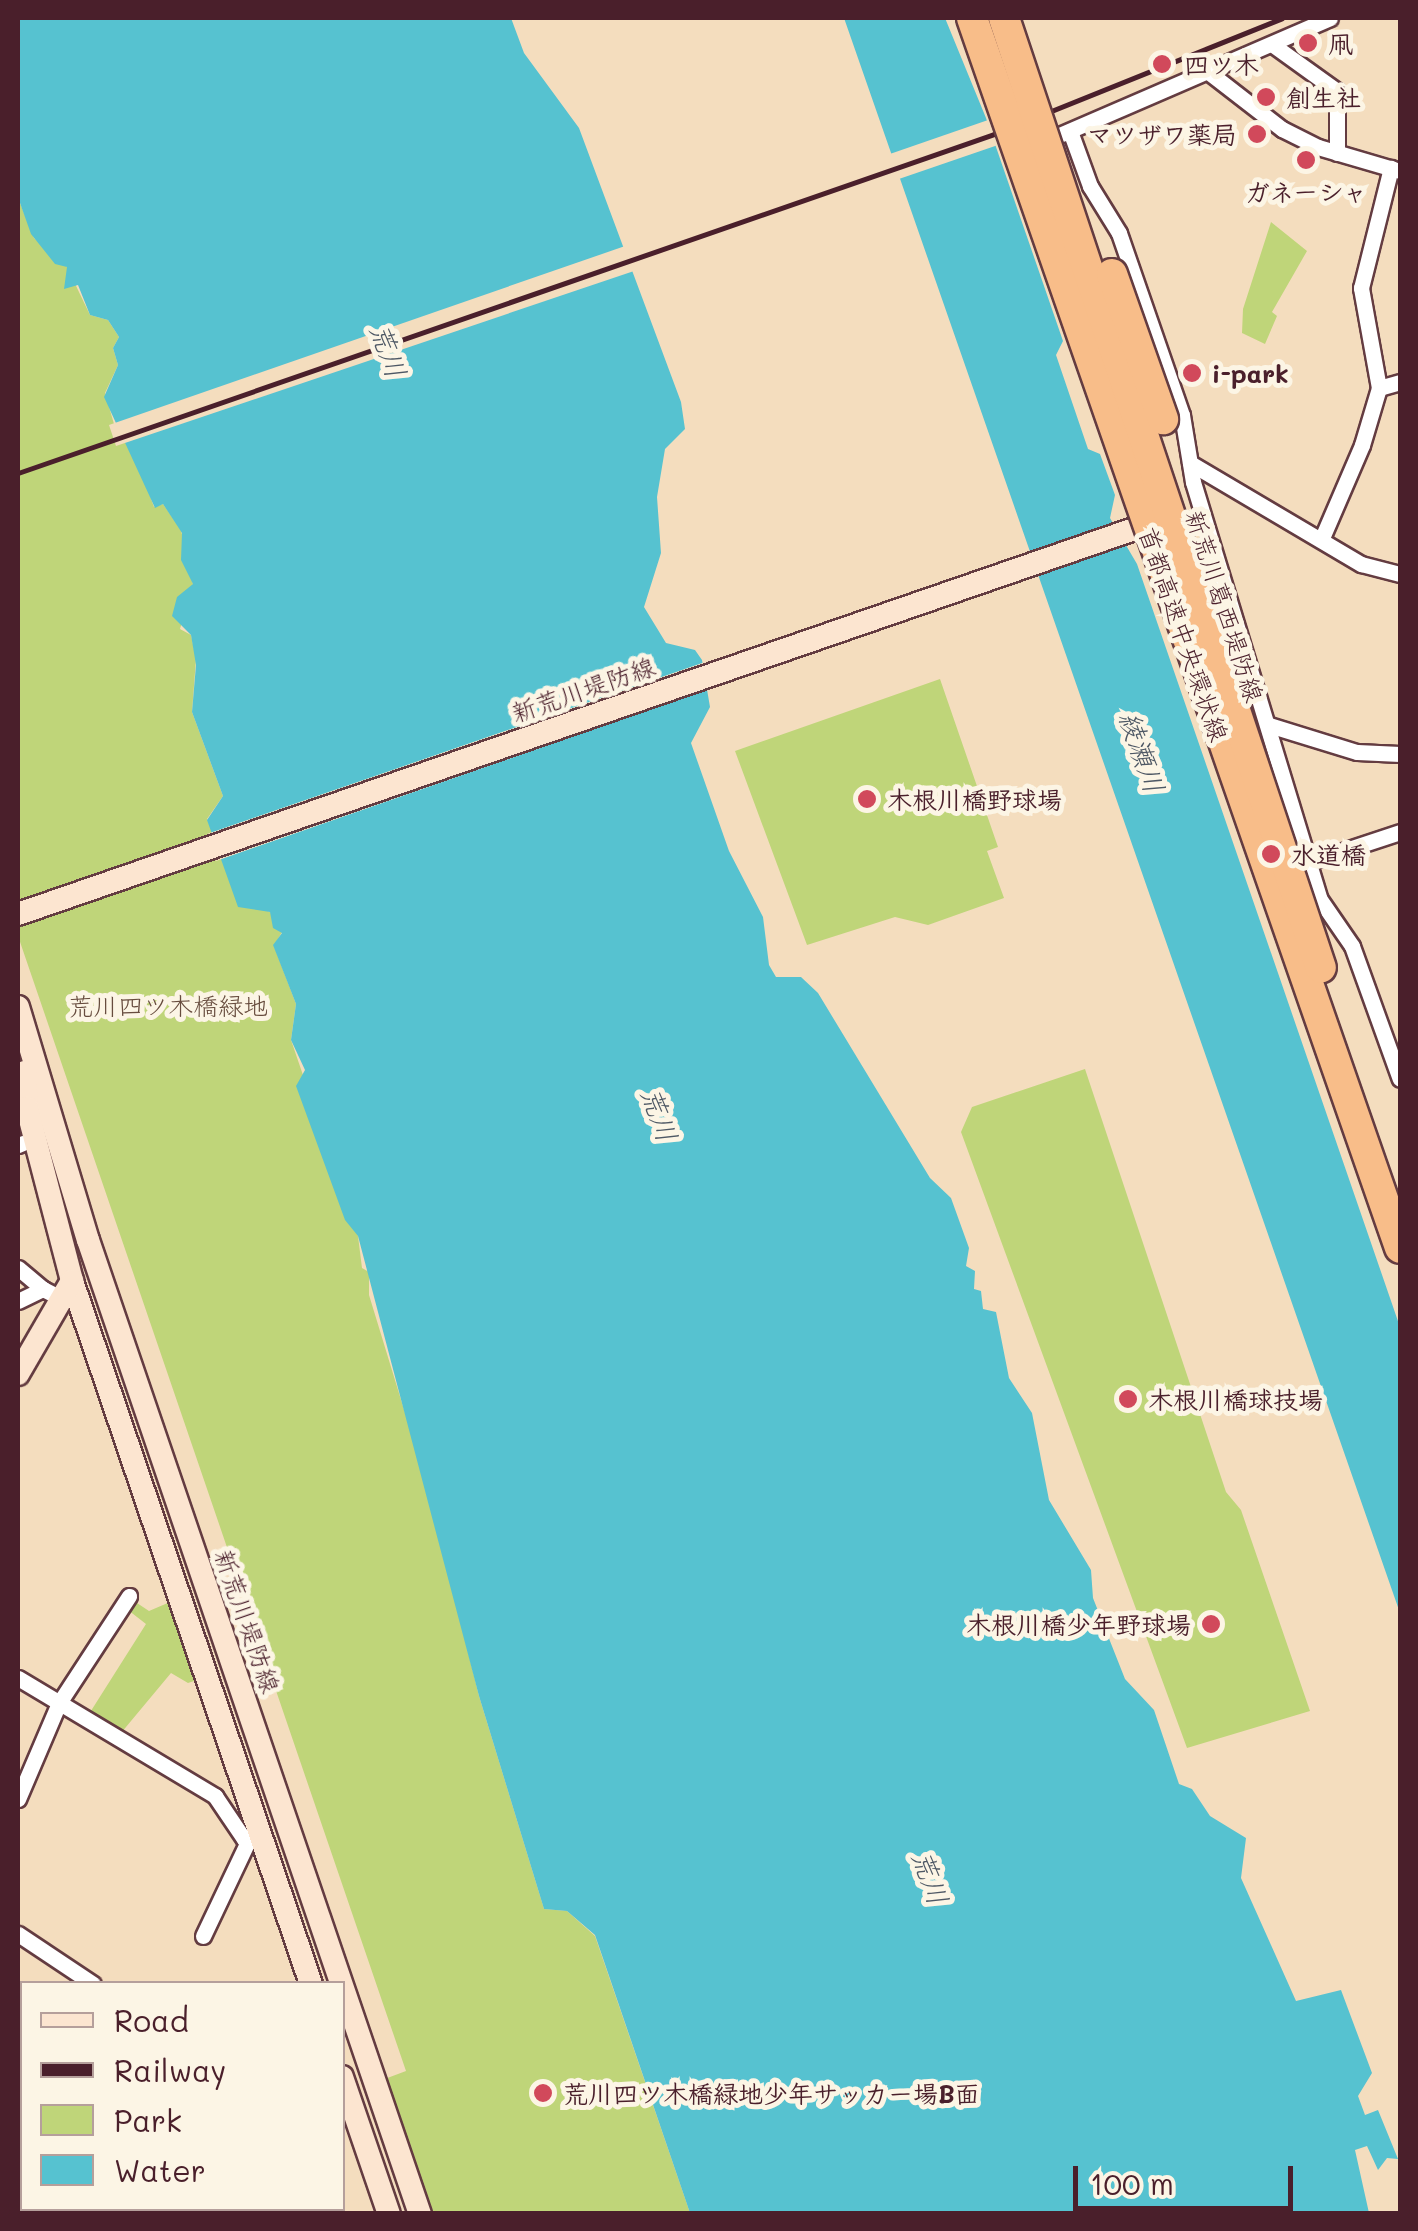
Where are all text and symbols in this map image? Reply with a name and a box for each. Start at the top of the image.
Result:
place label: 凧 [1328,28,1353,58]
marker: 凧 [1297,32,1319,54]
place label: 四ツ木 [1184,49,1259,79]
marker: 四ツ木 [1149,51,1175,77]
place label: 創生社 [1286,82,1361,112]
marker: 創生社 [1255,86,1277,108]
place label: マツザワ薬局 [1087,119,1237,149]
marker: マツザワ薬局 [1246,123,1268,145]
marker: ガネーシャ [1295,149,1317,171]
place label: ガネーシャ [1244,176,1368,206]
water label: 荒川 [364,318,414,382]
place label: i-park [1212,358,1289,388]
marker: i-park [1181,362,1203,384]
street label: 新荒川葛西堤防線 [1180,506,1270,706]
street label: 首都高速中央環状線 [1133,523,1235,745]
street label: 新荒川堤防線 [507,650,659,728]
water label: 綾瀬川 [1113,707,1173,797]
place label: 木根川橋野球場 [887,784,1062,814]
marker: 木根川橋野球場 [856,788,878,810]
place label: 水道橋 [1291,839,1366,869]
marker: 水道橋 [1260,843,1282,865]
park label: 荒川四ツ木橋緑地 [68,990,268,1020]
water label: 荒川 [635,1082,685,1146]
place label: 木根川橋球技場 [1148,1384,1323,1414]
marker: 木根川橋球技場 [1117,1388,1139,1410]
street label: 新荒川堤防線 [209,1545,287,1697]
place label: 木根川橋少年野球場 [966,1609,1191,1639]
marker: 木根川橋少年野球場 [1200,1613,1222,1635]
water label: 荒川 [906,1845,956,1909]
legend [20,1981,345,2211]
text: Road [114,2000,189,2040]
text: Railway [114,2050,226,2090]
place label: 荒川四ツ木橋緑地少年サッカー場B面 [563,2078,980,2108]
marker: 荒川四ツ木橋緑地少年サッカー場B面 [532,2082,554,2104]
text: Park [114,2100,182,2140]
scale bar [1078,2146,1298,2208]
text: Water [114,2150,206,2190]
text: 100 m [1090,2163,1174,2203]

